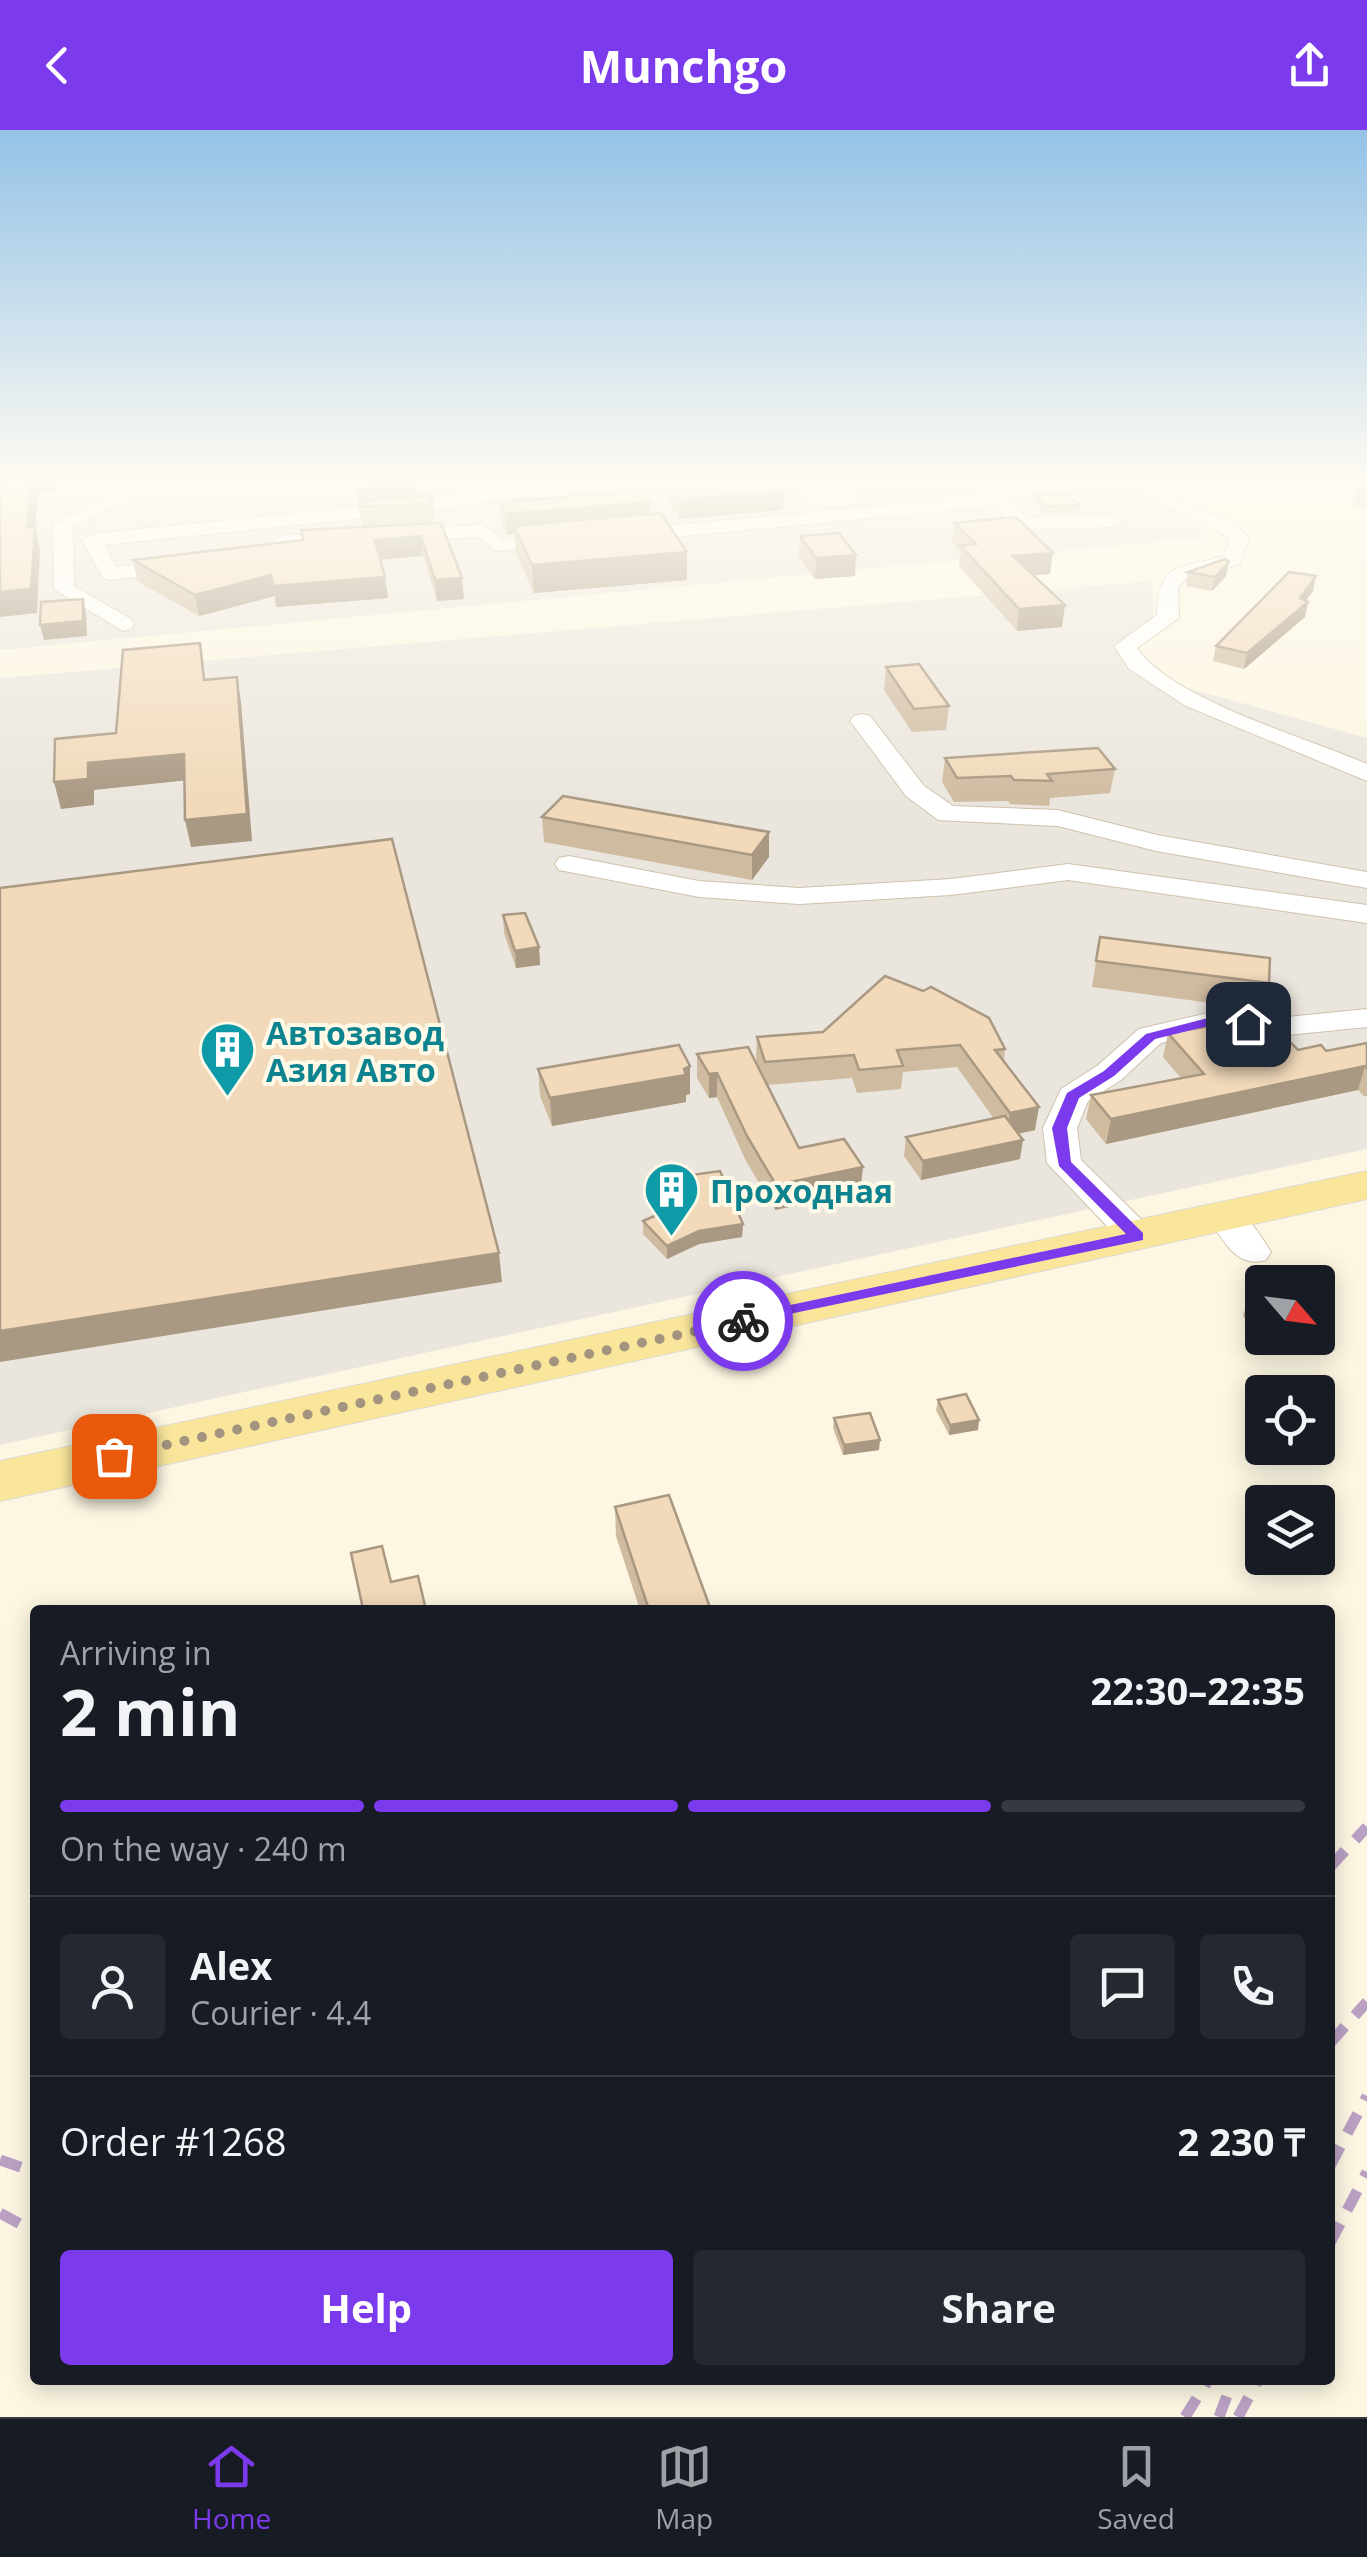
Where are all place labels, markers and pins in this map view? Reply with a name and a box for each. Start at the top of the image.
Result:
pin [1206,982,1291,1067]
place label: Автозавод Азия Авто [266,1011,444,1091]
building icon: Автозавод Азия Авто [197,1020,257,1099]
building icon: Проходная [641,1160,701,1239]
place label: Проходная [710,1169,893,1212]
pin [72,1414,157,1499]

